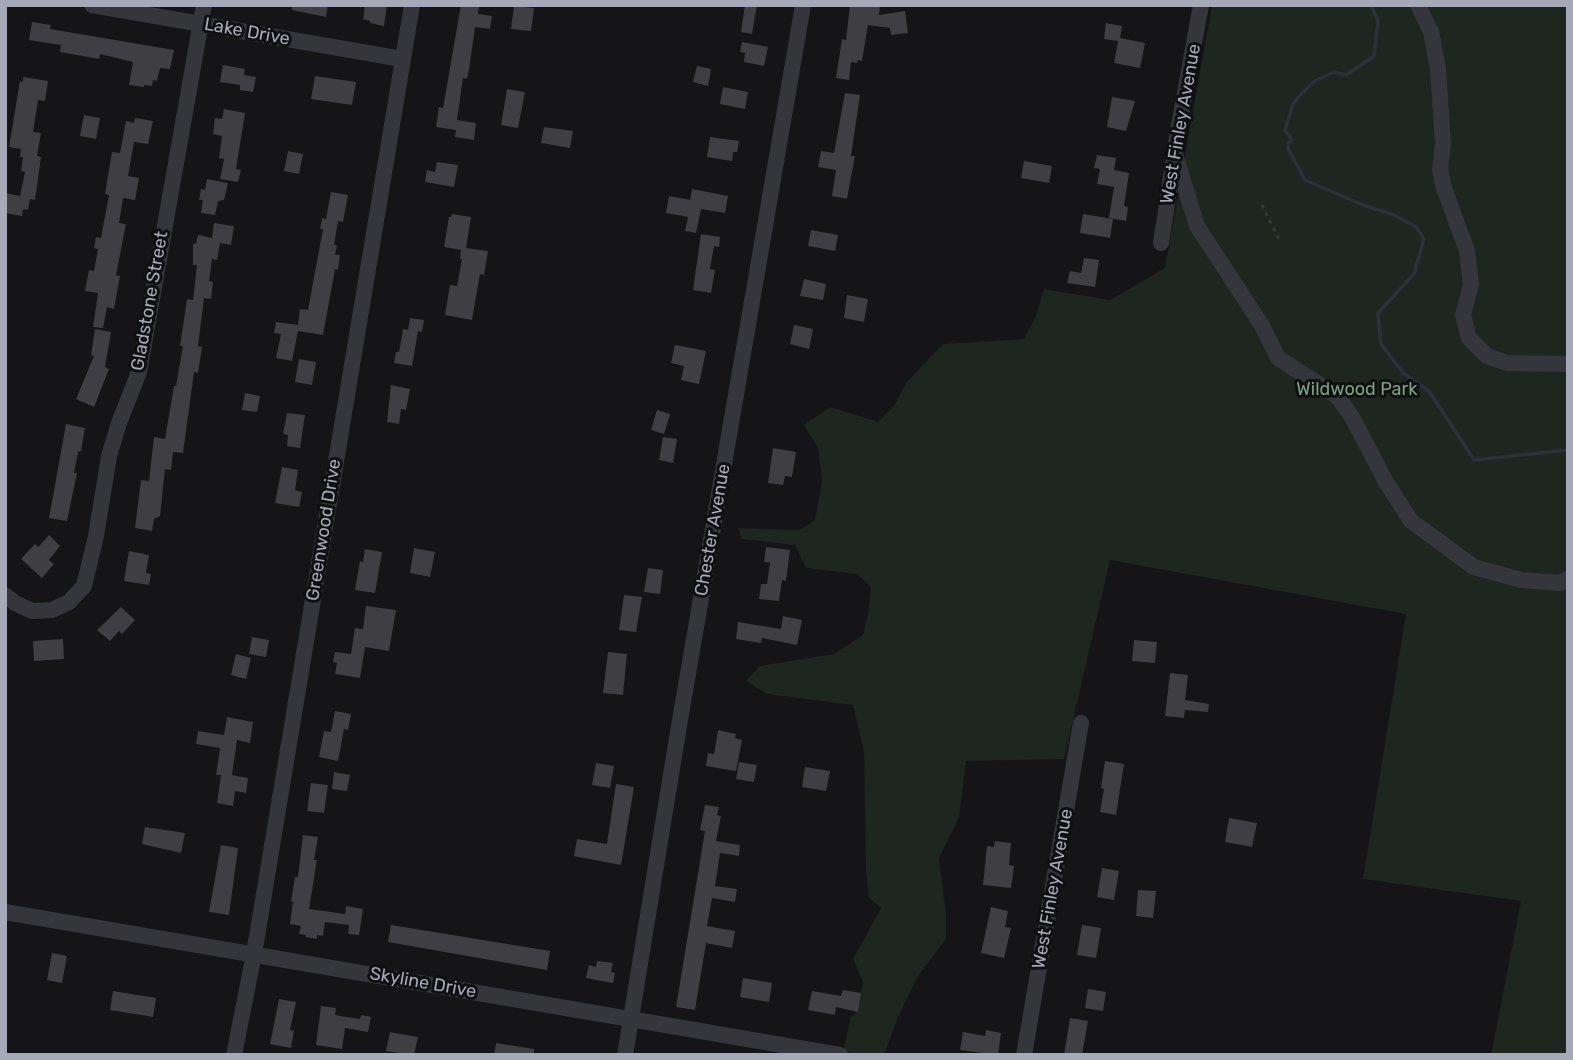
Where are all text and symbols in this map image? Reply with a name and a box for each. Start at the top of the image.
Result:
street label: Lake Drive [202,14,292,50]
street label: West Finley Avenue [1156,42,1206,206]
street label: Gladstone Street [127,230,173,372]
park label: Wildwood Park [1296,379,1418,401]
street label: Greenwood Drive [302,458,346,602]
street label: Chester Avenue [691,462,735,598]
street label: West Finley Avenue [1028,807,1078,971]
street label: Skyline Drive [368,963,478,1003]

